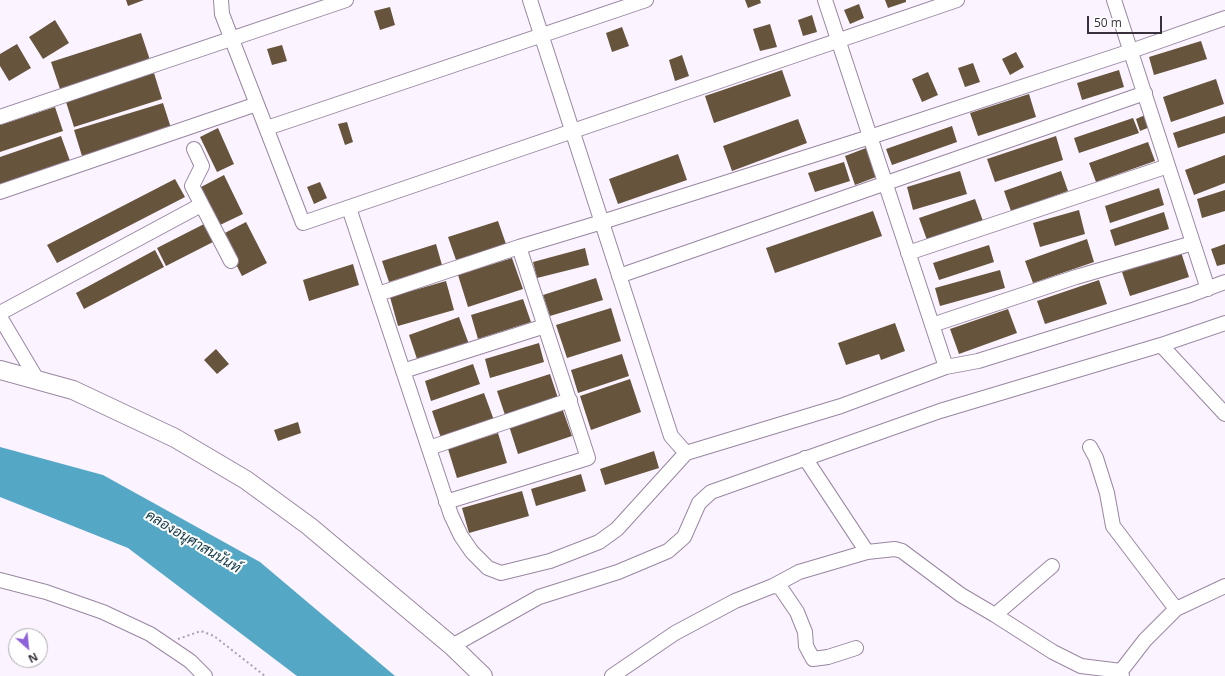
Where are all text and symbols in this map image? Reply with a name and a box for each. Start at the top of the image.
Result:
scale bar [1089,8,1164,34]
text: 50 m [1094,14,1122,31]
water label: คลองอนุศาสนนันท์ [143,507,243,577]
north arrow [8,628,48,668]
text: N [26,650,41,667]

